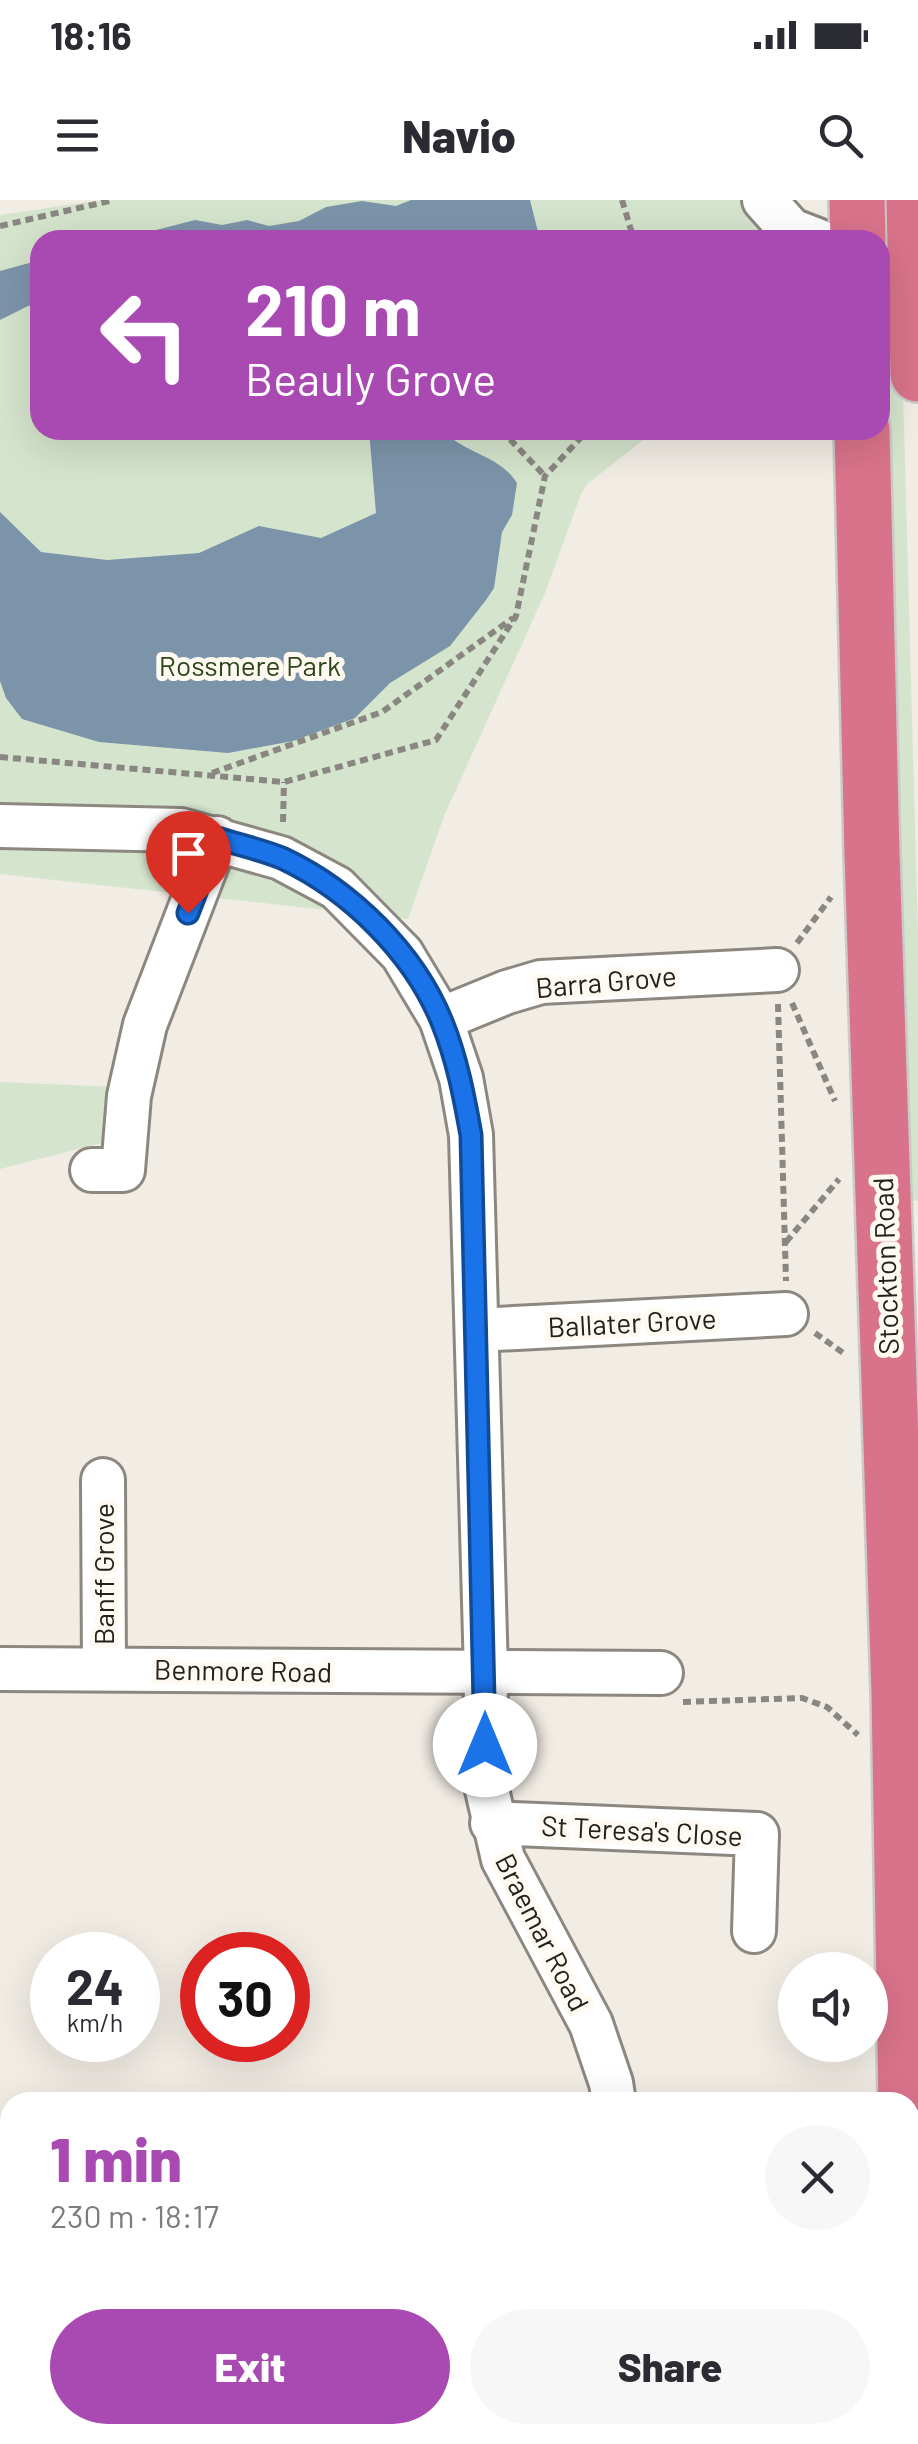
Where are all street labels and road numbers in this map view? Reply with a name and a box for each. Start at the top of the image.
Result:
street label: Barra Grove [534,958,678,1004]
street label: Stockton Road [865,1177,905,1355]
street label: Ballater Grove [547,1301,717,1343]
street label: Banff Grove [86,1503,120,1645]
street label: Benmore Road [154,1651,332,1689]
street label: St Teresa's Close [540,1808,744,1852]
street label: Braemar Road [489,1848,597,2016]

